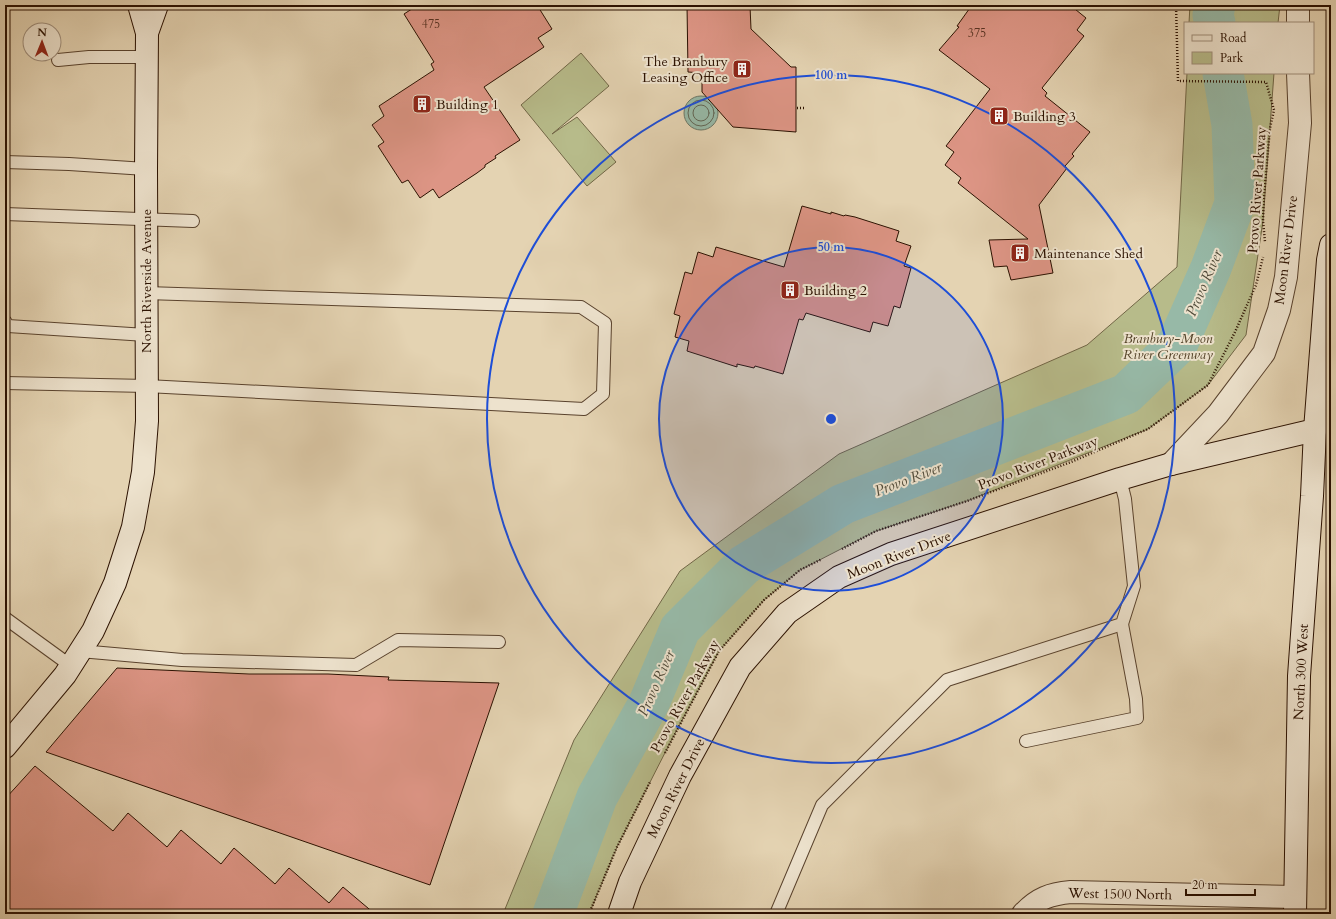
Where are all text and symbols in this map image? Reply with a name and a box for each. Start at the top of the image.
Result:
house number: 475 [422,16,440,32]
north arrow [22,22,62,62]
legend [1184,22,1314,74]
text: N [37,25,48,40]
house number: 375 [968,25,986,41]
text: Road [1220,30,1247,46]
text: Park [1220,50,1244,66]
place label: The Branbury Leasing Office [642,52,729,87]
building icon: The Branbury Leasing Office [731,58,753,80]
text: 100 m [815,67,848,83]
building icon: Building 1 [411,93,433,115]
place label: Building 1 [436,95,499,114]
building icon: Building 3 [988,105,1010,127]
place label: Building 3 [1013,107,1076,126]
street label: Provo River Parkway [1243,125,1271,254]
street label: Moon River Drive [1270,194,1302,306]
street label: North Riverside Avenue [137,209,156,353]
text: 50 m [818,239,845,255]
building icon: Maintenance Shed [1009,242,1031,264]
place label: Maintenance Shed [1034,244,1143,263]
water label: Provo River [1181,246,1227,319]
building icon: Building 2 [779,279,801,301]
place label: Building 2 [804,281,867,300]
park label: Branbury-Moon River Greenway [1123,329,1213,364]
centre of rings [824,412,838,426]
street label: Provo River Parkway [975,431,1101,495]
water label: Provo River [872,457,945,501]
street label: Moon River Drive [844,526,954,584]
street label: North 300 West [1289,623,1313,721]
street label: Provo River Parkway [646,635,724,756]
water label: Provo River [633,646,680,719]
street label: Moon River Drive [643,735,709,841]
scale bar [1186,871,1255,897]
text: 20 m [1192,877,1219,893]
street label: West 1500 North [1067,884,1172,904]

